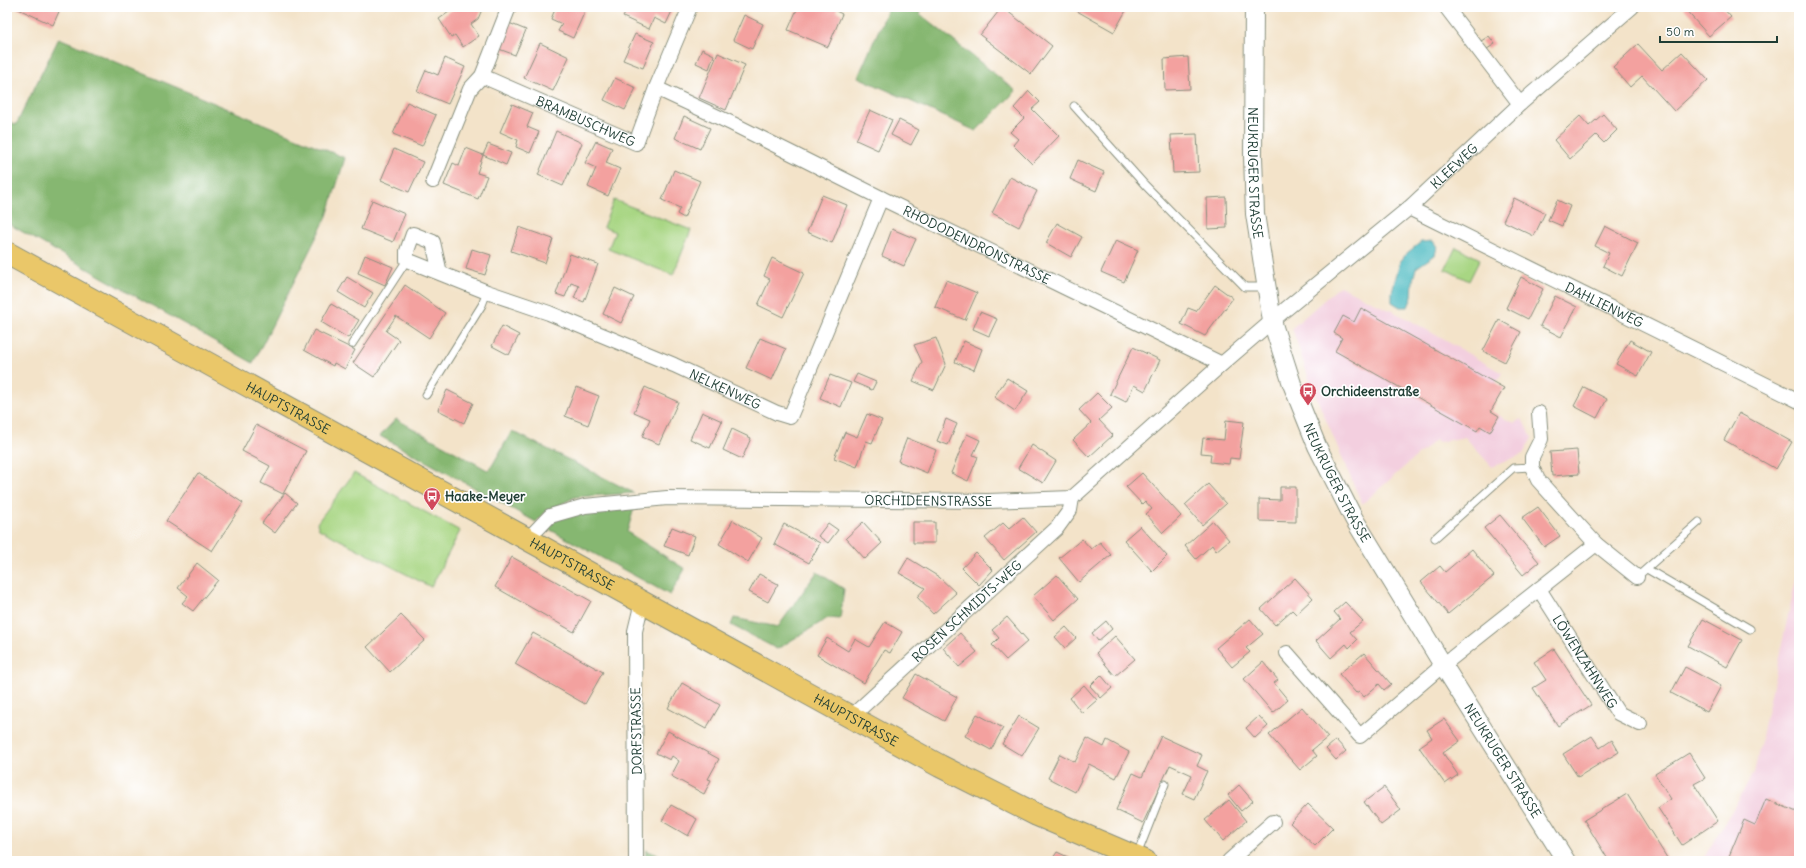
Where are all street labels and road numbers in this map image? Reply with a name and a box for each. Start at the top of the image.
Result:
street label: BRAMBUSCHWEG [533,92,638,151]
street label: NEUKRUGER STRASSE [1244,107,1267,240]
street label: KLEEWEG [1427,140,1482,193]
street label: RHODODENDRONSTRASSE [900,202,1053,288]
street label: DAHLIENWEG [1562,279,1646,332]
street label: NELKENWEG [687,365,764,413]
street label: HAUPTSTRASSE [243,378,334,438]
street label: NEUKRUGER STRASSE [1300,420,1374,546]
street label: ORCHIDEENSTRASSE [864,492,993,510]
street label: HAUPTSTRASSE [527,534,618,594]
street label: ROSEN SCHMIDTS-WEG [909,557,1026,666]
street label: LÖWENZAHNWEG [1549,612,1621,712]
street label: DORFSTRASSE [627,687,646,775]
street label: HAUPTSTRASSE [811,690,901,751]
street label: NEUKRUGER STRASSE [1460,700,1545,822]

